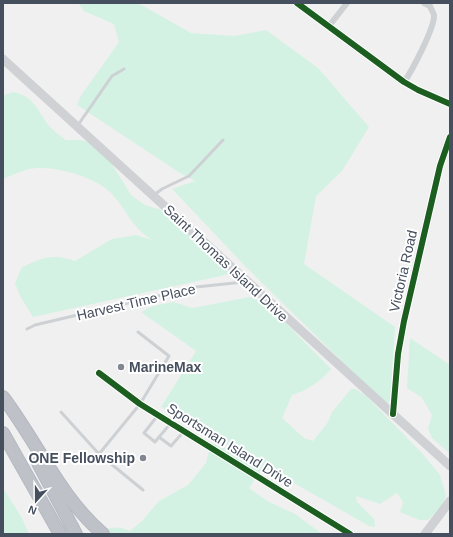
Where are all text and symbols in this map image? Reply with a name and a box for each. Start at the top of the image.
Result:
street label: Saint Thomas Island Drive [161,201,292,325]
street label: Victoria Road [386,228,420,314]
street label: Harvest Time Place [75,281,197,323]
place label: MarineMax [129,359,202,375]
marker: MarineMax [116,362,126,372]
street label: Sportsman Island Drive [164,400,296,490]
place label: ONE Fellowship [28,450,135,466]
marker: ONE Fellowship [138,453,148,463]
north arrow [16,481,56,521]
text: N [27,503,38,517]

